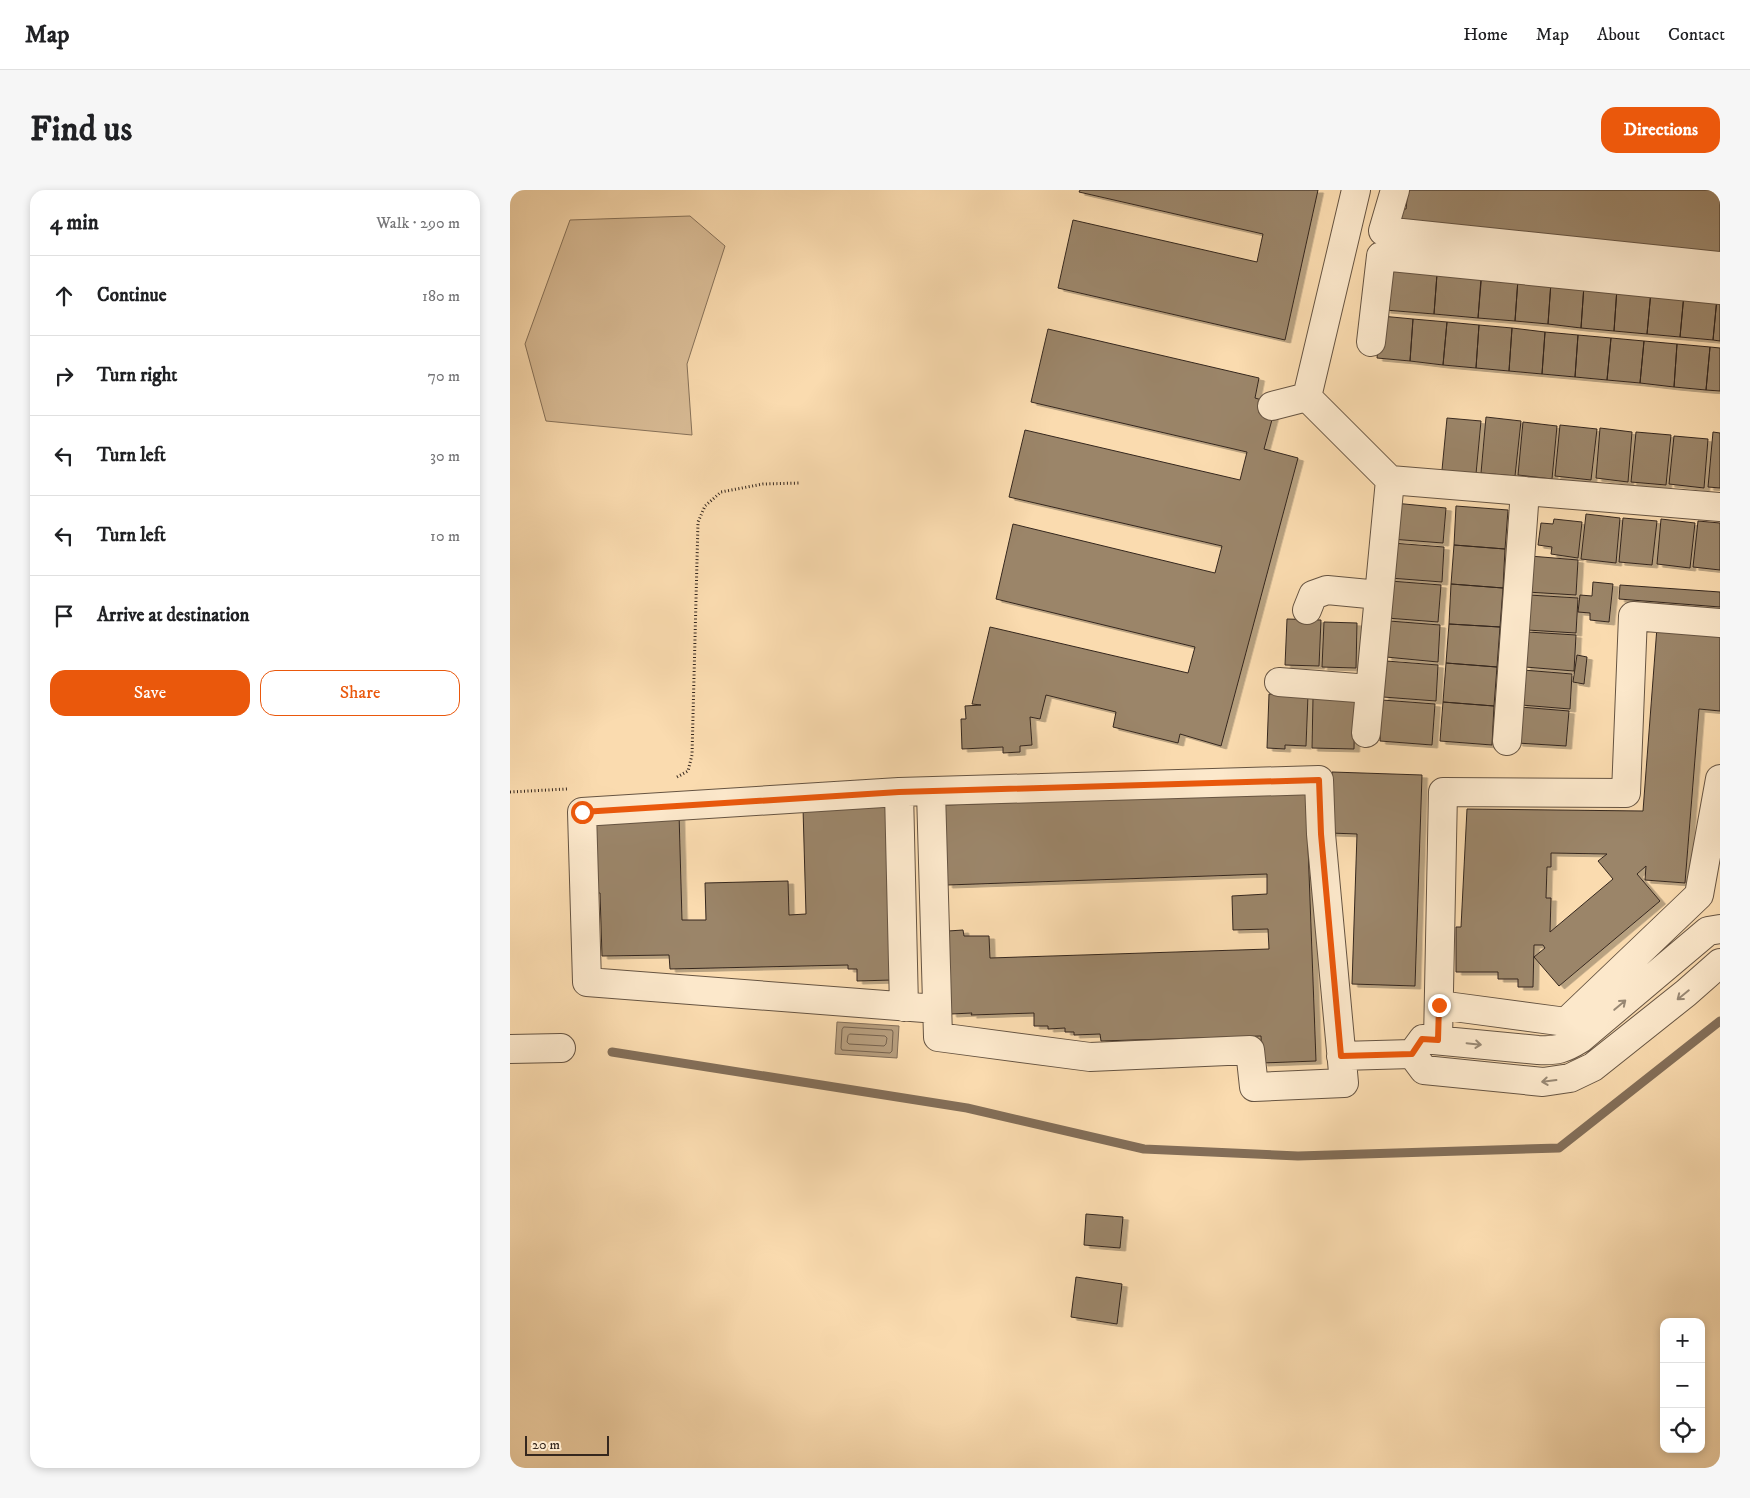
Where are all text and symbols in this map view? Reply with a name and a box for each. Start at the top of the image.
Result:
text: Map [25,20,69,50]
text: Home [1463,24,1508,46]
text: Map [1536,24,1569,46]
text: About [1597,24,1640,46]
text: Contact [1668,24,1725,46]
button: Directions [1601,107,1720,153]
text: Find us [30,108,132,152]
text: 4 min [50,210,99,236]
text: Walk · 290 m [376,213,460,233]
icon: ahead [50,282,78,310]
text: Continue [97,284,167,307]
text: 180 m [422,286,460,306]
icon: right [50,362,78,390]
text: Turn right [97,364,177,387]
text: 70 m [428,366,460,386]
icon: left [50,442,78,470]
text: Turn left [97,444,166,467]
text: 30 m [430,446,460,466]
icon: left [50,522,78,550]
text: Turn left [97,524,166,547]
text: 10 m [430,526,460,546]
icon: arrive [50,602,78,630]
text: Arrive at destination [97,604,249,627]
button: Save [50,670,250,716]
button: Share [260,670,460,716]
route start [571,801,594,824]
one-way arrow [1677,989,1690,1000]
route end [1428,994,1451,1017]
one-way arrow [1614,999,1627,1011]
one-way arrow [1465,1039,1481,1049]
one-way arrow [1541,1076,1557,1086]
map controls [1660,1318,1705,1453]
button: + [1660,1318,1705,1363]
button: − [1660,1363,1705,1408]
button: locate [1660,1408,1705,1453]
scale bar [525,1433,609,1456]
text: 20 m [532,1436,560,1454]

